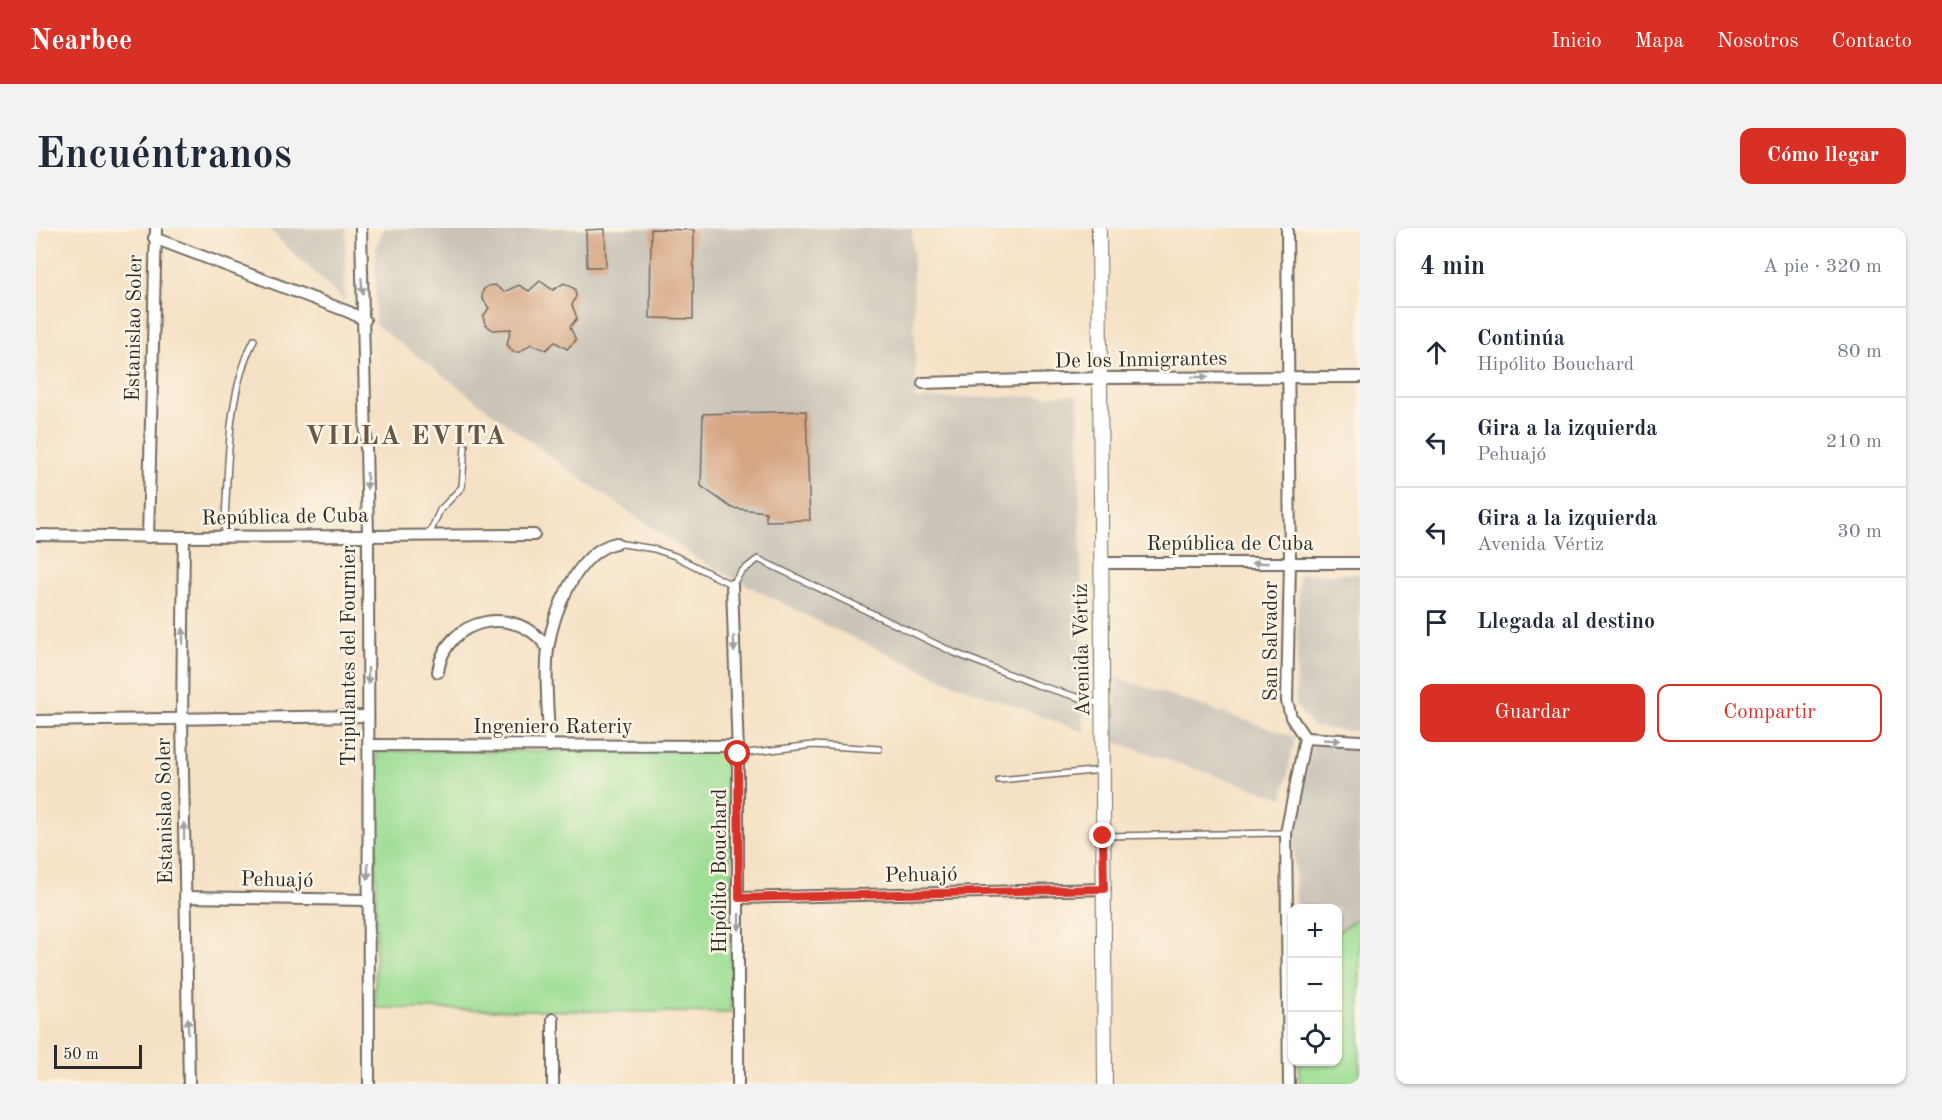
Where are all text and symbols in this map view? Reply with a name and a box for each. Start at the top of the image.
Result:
text: Nearbee [30,28,132,56]
text: Inicio [1551,31,1602,52]
text: Mapa [1635,31,1684,52]
text: Nosotros [1717,31,1799,52]
text: Contacto [1832,31,1912,52]
button: Cómo llegar [1740,128,1906,184]
text: Encuéntranos [36,135,292,177]
street label: Estanislao Soler [123,254,146,402]
text: 4 min [1420,254,1485,280]
text: A pie · 320 m [1763,257,1882,277]
one-way arrow [357,277,366,296]
text: Continúa [1477,328,1565,350]
icon: ahead [1420,336,1453,369]
text: 80 m [1837,342,1882,362]
street label: De los Inmigrantes [1054,348,1228,373]
text: Hipólito Bouchard [1477,355,1634,375]
one-way arrow [1191,372,1210,382]
text: Gira a la izquierda [1477,418,1657,440]
district label: VILLA EVITA [305,423,507,450]
icon: left [1420,426,1453,459]
text: 210 m [1826,432,1882,452]
text: Pehuajó [1477,445,1547,465]
one-way arrow [362,472,372,491]
street label: República de Cuba [201,506,369,529]
text: Gira a la izquierda [1477,508,1657,530]
icon: left [1420,516,1453,549]
text: 30 m [1837,522,1882,542]
street label: República de Cuba [1146,534,1314,555]
text: Avenida Vértiz [1477,535,1604,555]
street label: Tripulantes del Fournier [339,545,360,767]
one-way arrow [1250,558,1269,567]
street label: San Salvador [1261,580,1282,701]
street label: Avenida Vértiz [1071,583,1094,717]
icon: arrive [1420,606,1453,639]
text: Llegada al destino [1477,611,1655,633]
one-way arrow [178,626,188,645]
one-way arrow [730,634,739,653]
one-way arrow [363,667,373,686]
button: Guardar [1420,684,1645,742]
button: Compartir [1657,684,1882,742]
street label: Ingeniero Rateriy [473,717,633,738]
one-way arrow [1323,735,1342,744]
street label: Estanislao Soler [154,737,177,885]
route start [724,740,750,766]
street label: Hipólito Bouchard [710,788,731,954]
one-way arrow [179,821,189,840]
route end [1089,822,1115,848]
one-way arrow [363,862,373,881]
street label: Pehuajó [884,864,958,887]
street label: Pehuajó [240,869,314,892]
map controls [1288,904,1342,1066]
button: + [1288,904,1342,958]
one-way arrow [734,913,744,932]
button: − [1288,958,1342,1012]
button: locate [1288,1012,1342,1066]
one-way arrow [183,1016,193,1035]
scale bar [54,1042,142,1070]
text: 50 m [63,1047,99,1063]

